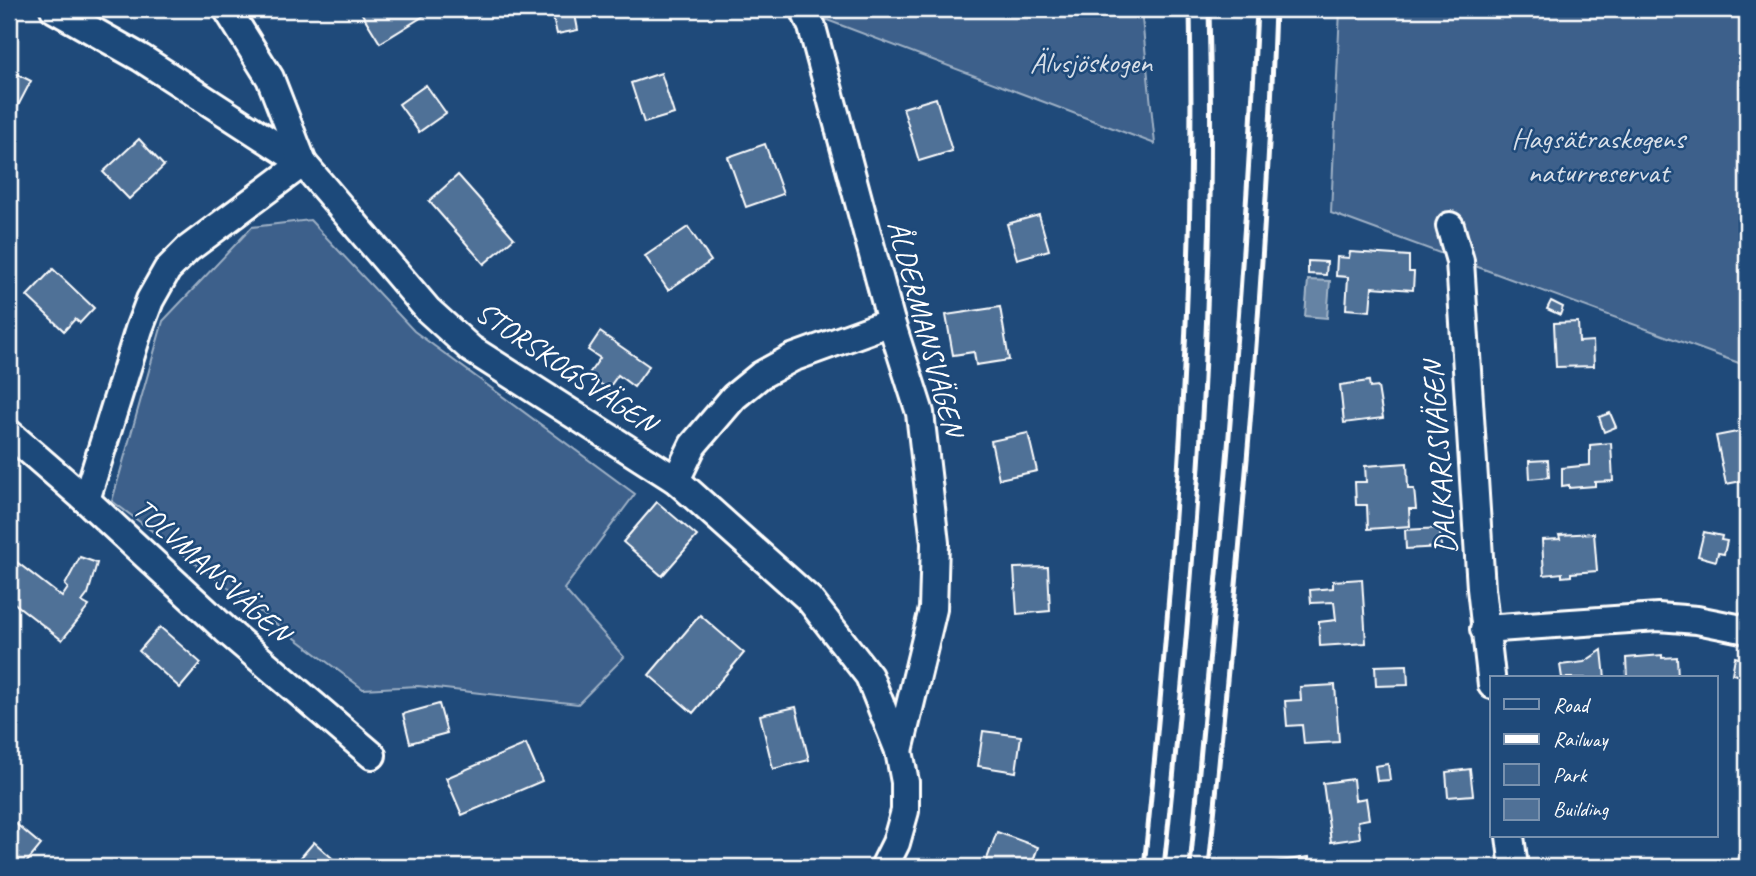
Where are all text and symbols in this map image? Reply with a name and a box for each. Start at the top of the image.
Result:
park label: Älvsjöskogen [1030,43,1154,81]
park label: Hagsätraskogens naturreservat [1511,119,1688,191]
street label: ÅLDERMANSVÄGEN [879,216,974,444]
street label: STORSKOGSVÄGEN [468,293,667,444]
street label: DALKARLSVÄGEN [1413,357,1465,555]
street label: TOLVMANSVÄGEN [126,489,301,653]
legend [1490,676,1718,838]
text: Road [1553,692,1592,718]
text: Railway [1553,726,1609,752]
text: Park [1553,762,1588,788]
text: Building [1553,796,1610,822]

